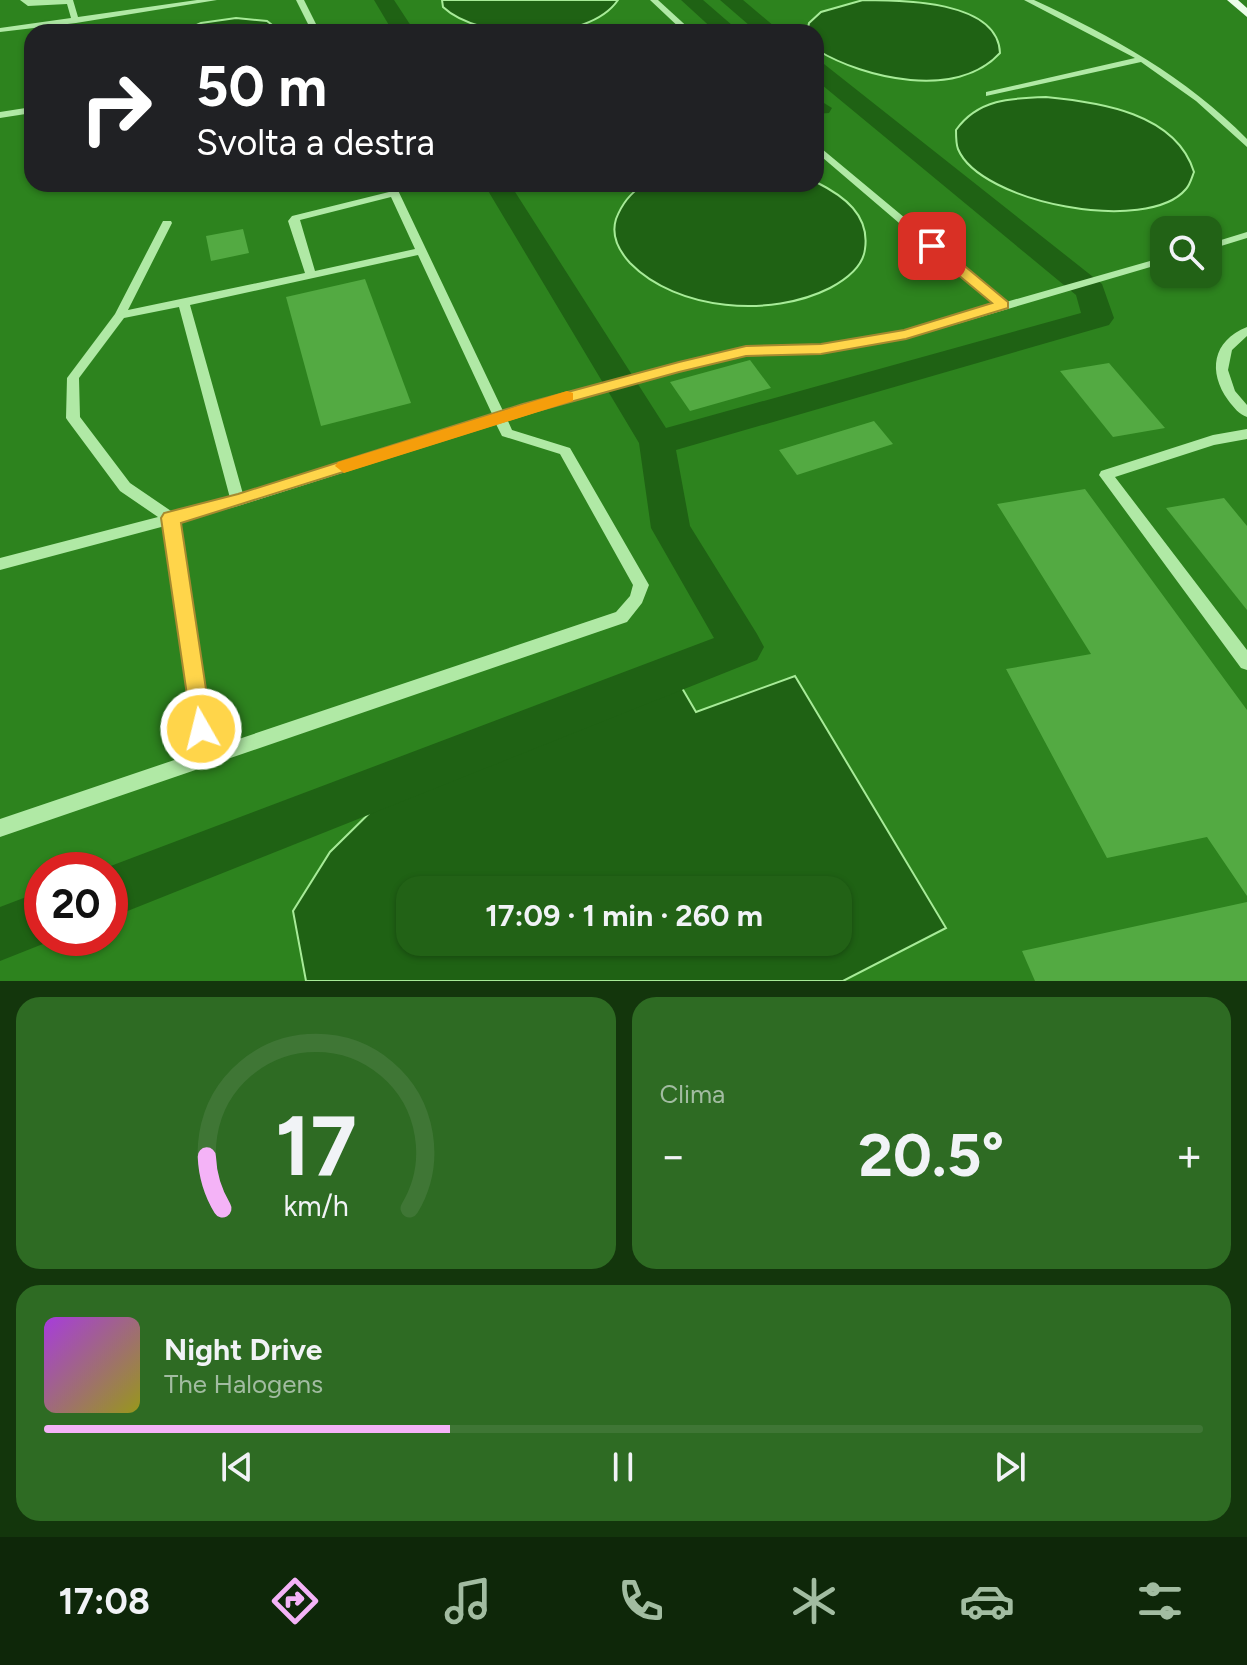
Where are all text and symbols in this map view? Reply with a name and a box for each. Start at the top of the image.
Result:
text: 50 m [196,53,327,120]
icon: right [64,56,168,160]
text: Svolta a destra [196,121,435,164]
pin [898,212,966,280]
map controls [1150,216,1222,288]
button: search [1150,216,1222,288]
icon: arrive [910,224,954,268]
position arrow [159,687,243,771]
speed limit sign: 20 [24,852,128,956]
text: 17:09 · 1 min · 260 m [485,897,763,934]
text: Clima [660,1078,725,1110]
text: 17 [275,1096,356,1196]
text: 20.5° [858,1119,1004,1191]
text: − [660,1129,687,1182]
text: + [1176,1129,1203,1182]
text: km/h [283,1189,348,1223]
text: Night Drive [164,1331,322,1368]
text: The Halogens [164,1368,323,1400]
icon: previous [215,1445,259,1489]
icon: pause [601,1445,645,1489]
icon: next [988,1445,1032,1489]
icon: directions [267,1573,323,1629]
icon: music [440,1573,496,1629]
icon: phone [613,1573,669,1629]
icon: climate [786,1573,842,1629]
icon: car [959,1573,1015,1629]
icon: filters [1132,1573,1188,1629]
text: 17:08 [59,1580,150,1623]

